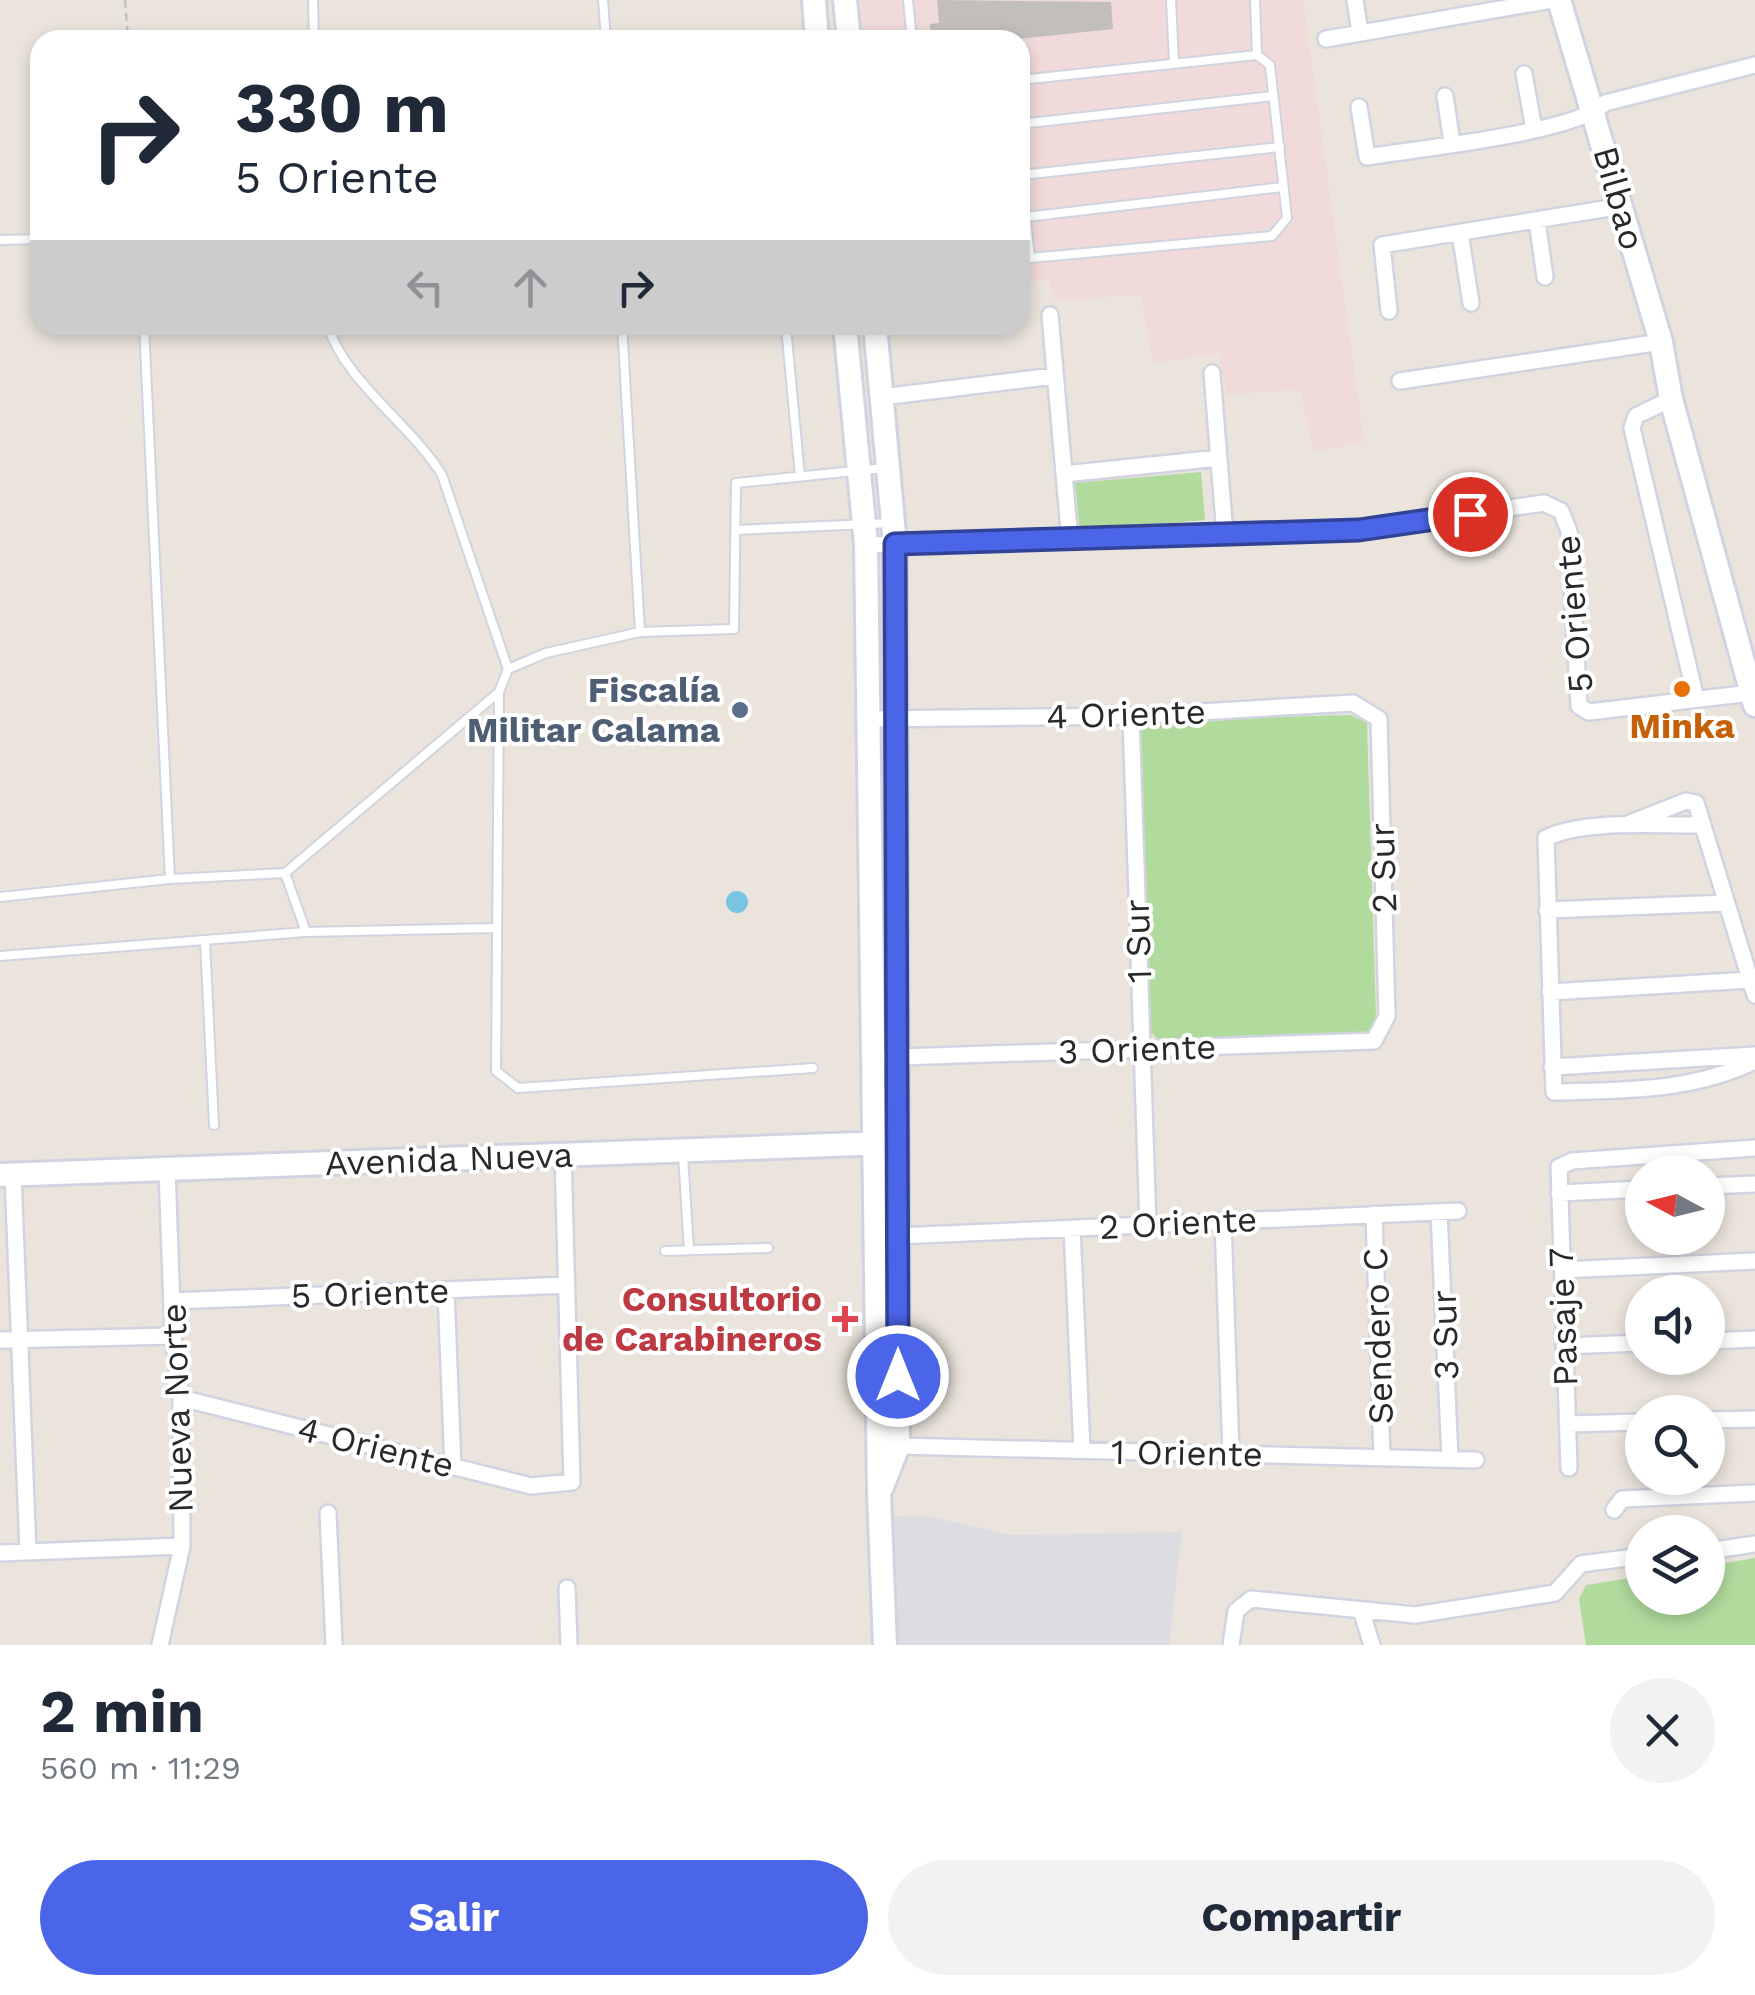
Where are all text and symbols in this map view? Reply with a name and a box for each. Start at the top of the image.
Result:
text: 330 m [235,67,449,149]
icon: right [70,70,200,200]
street label: Bilbao [1584,141,1654,255]
text: 5 Oriente [235,151,439,204]
icon: left [398,260,453,315]
icon: ahead [503,260,558,315]
icon: right [608,260,663,315]
pin [1428,472,1513,557]
icon: arrive [1443,487,1498,542]
street label: 5 Oriente [1546,533,1602,695]
place label: Fiscalía Militar Calama [467,669,721,751]
marker: Minka [1671,678,1693,700]
street label: 4 Oriente [1046,690,1206,738]
marker: Fiscalía Militar Calama [729,699,751,721]
place label: Minka [1629,705,1736,747]
street label: 2 Sur [1360,822,1406,914]
street label: 1 Sur [1116,898,1160,984]
street label: 3 Oriente [1057,1025,1217,1073]
street label: Avenida Nueva [324,1134,574,1184]
north arrow [1625,1155,1725,1255]
map controls [1625,1155,1725,1615]
street label: 2 Oriente [1098,1198,1258,1248]
street label: Sendero C [1354,1247,1402,1425]
street label: Pasaje 7 [1540,1247,1586,1387]
street label: 5 Oriente [290,1269,450,1317]
button: sound [1625,1275,1725,1375]
place label: Consultorio de Carabineros [562,1278,822,1360]
street label: 3 Sur [1422,1289,1468,1381]
street label: Nueva Norte [152,1302,202,1514]
marker: Consultorio de Carabineros [832,1306,858,1332]
position arrow [846,1324,950,1428]
button: search [1625,1395,1725,1495]
street label: 4 Oriente [294,1407,458,1487]
street label: 1 Oriente [1111,1431,1263,1475]
button: layers [1625,1515,1725,1615]
text: 2 min [40,1676,204,1747]
button: close [1610,1678,1715,1783]
text: 560 m · 11:29 [40,1749,241,1787]
button: Salir [40,1860,868,1975]
button: Compartir [888,1860,1715,1975]

